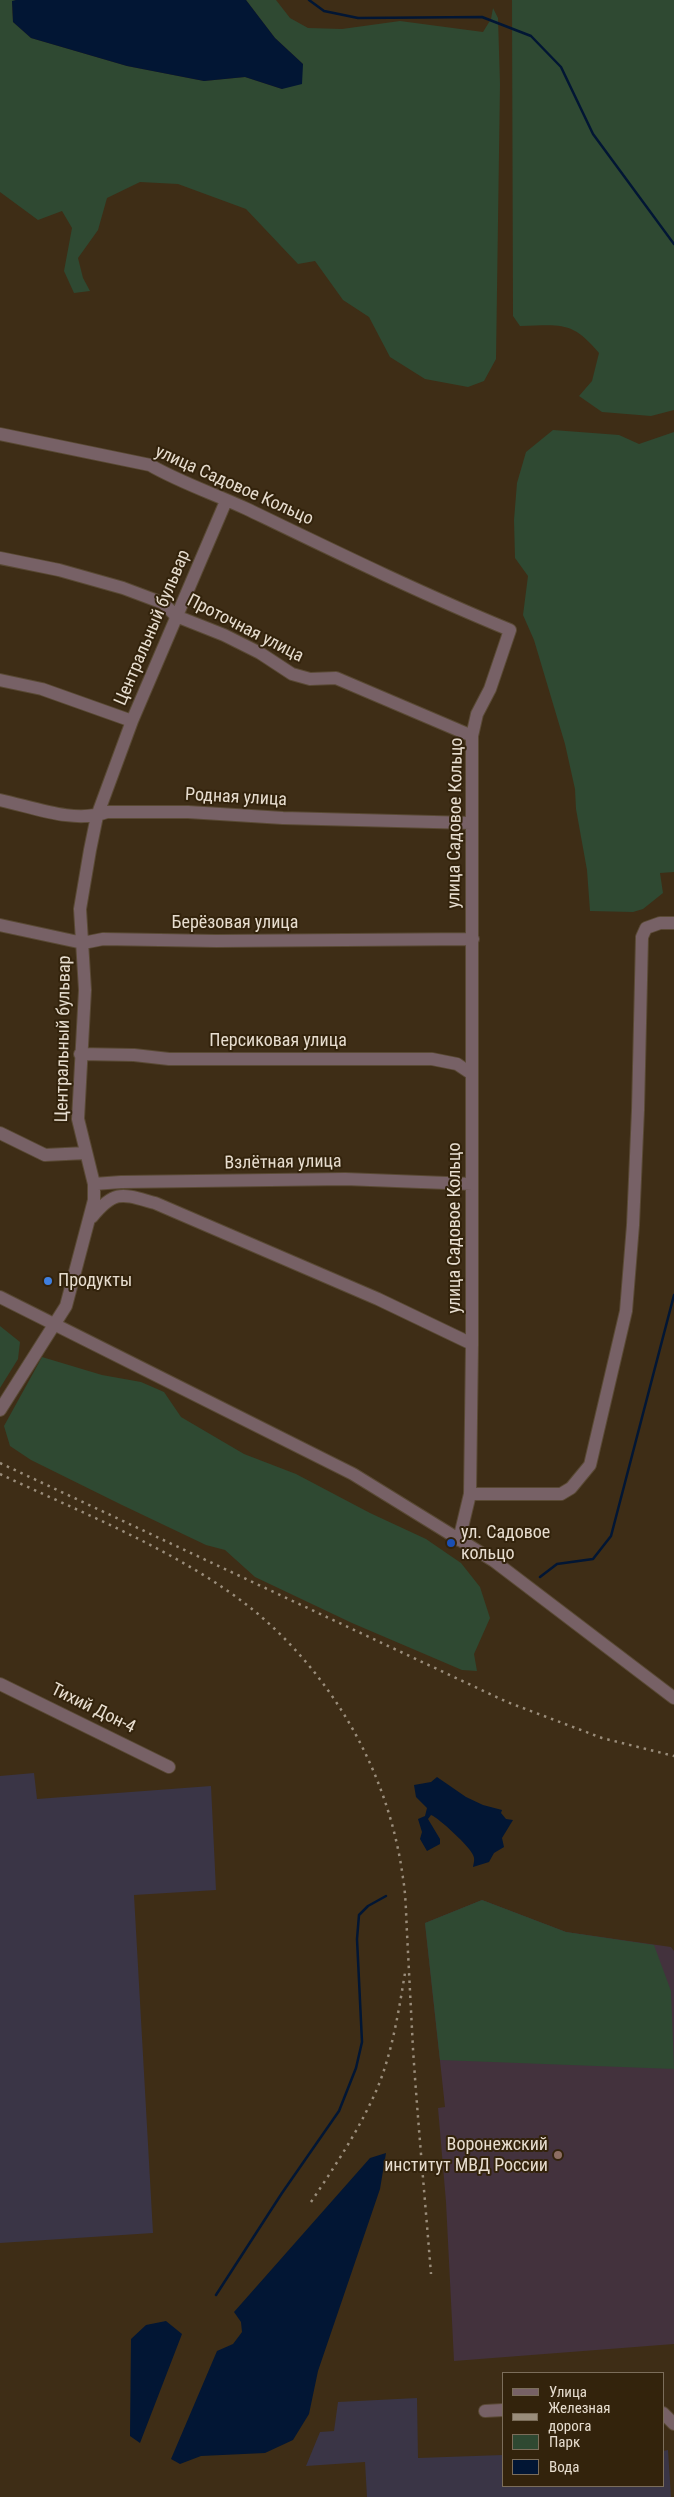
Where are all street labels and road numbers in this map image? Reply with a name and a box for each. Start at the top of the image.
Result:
street label: улица Садовое Кольцо [152,441,316,531]
street label: Центральный бульвар [110,547,196,709]
street label: Проточная улица [183,590,307,668]
street label: улица Садовое Кольцо [444,737,468,909]
street label: Родная улица [184,785,288,811]
street label: Берёзовая улица [172,912,298,934]
street label: Центральный бульвар [52,955,76,1123]
street label: Персиковая улица [209,1030,347,1052]
street label: улица Садовое Кольцо [444,1143,466,1313]
street label: Взлётная улица [224,1151,342,1175]
street label: Тихий Дон-4 [47,1679,139,1739]

